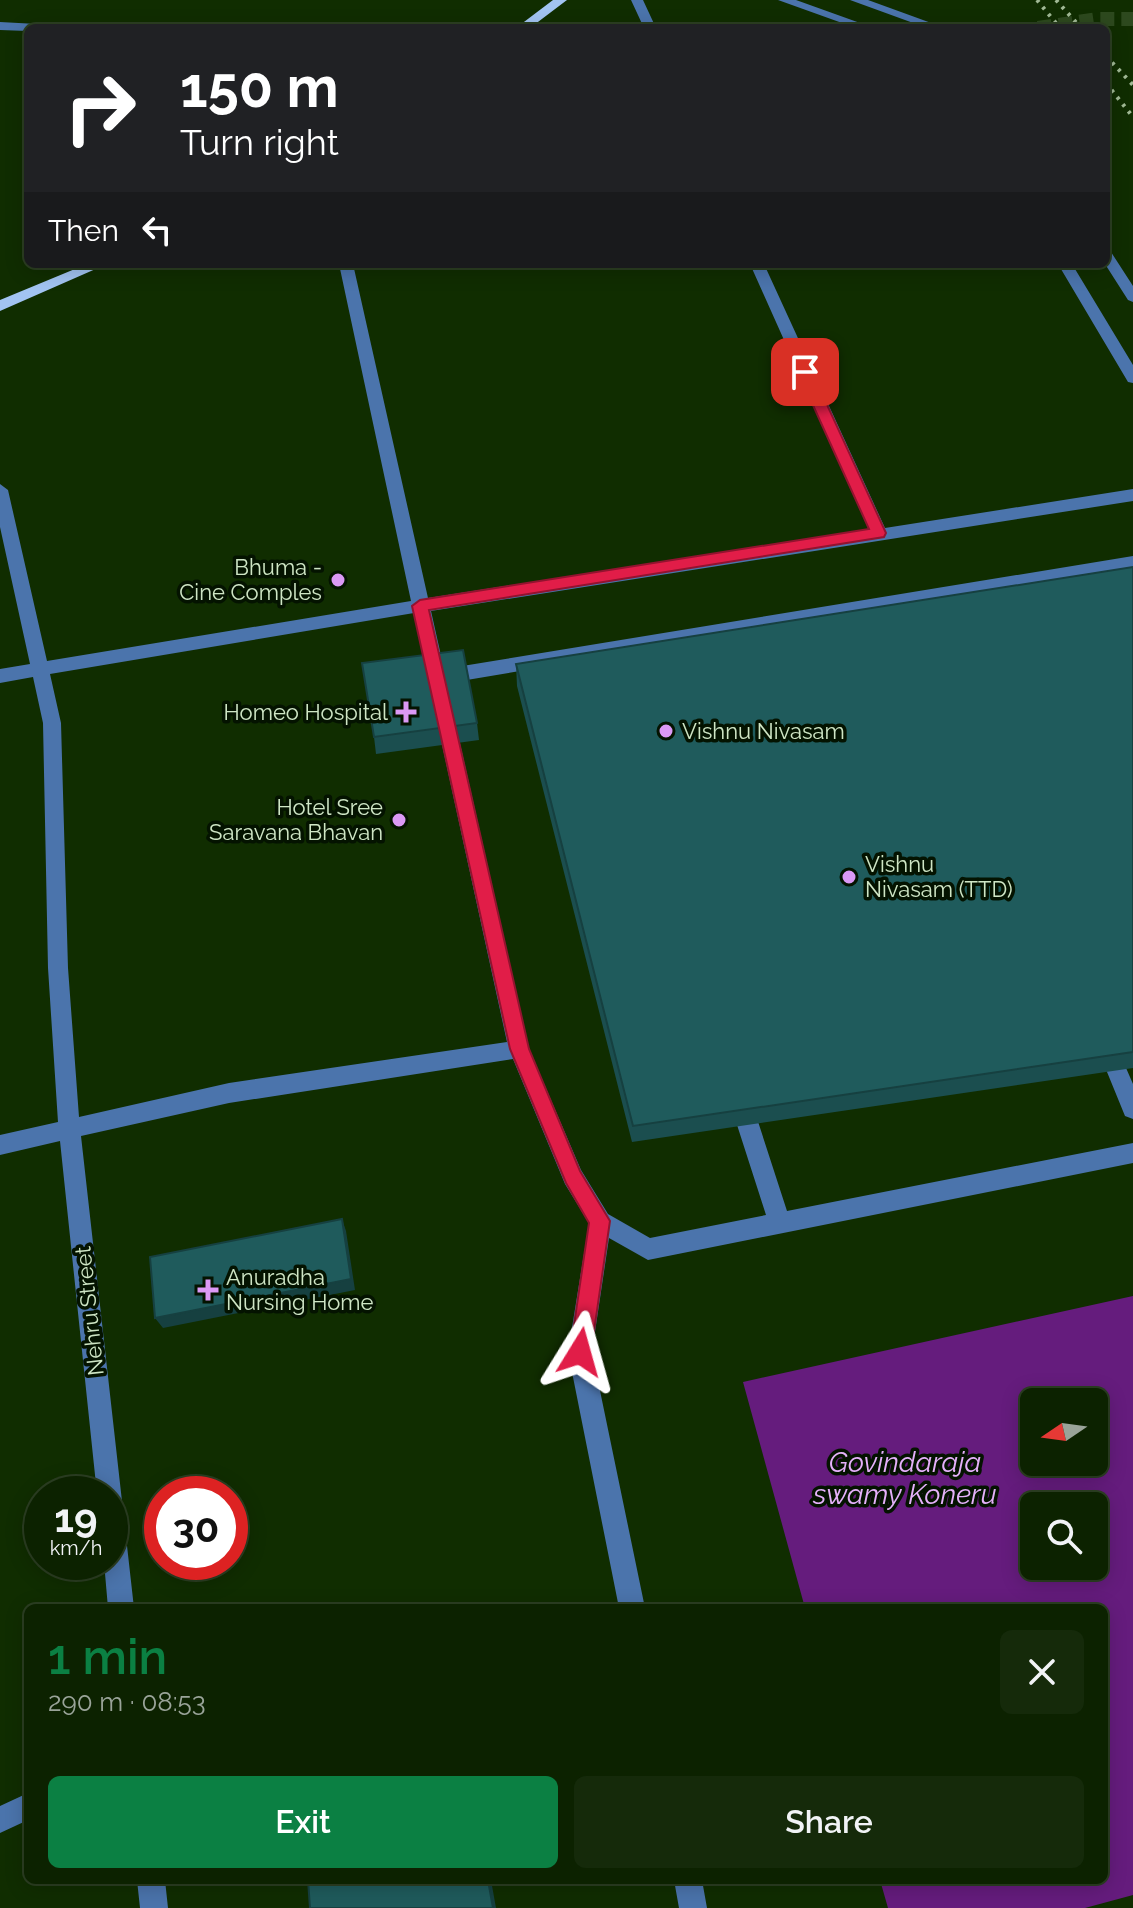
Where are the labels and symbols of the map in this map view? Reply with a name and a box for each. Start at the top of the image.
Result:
pin [771,338,839,406]
place label: Bhuma - Cine Comples [179,554,322,605]
marker: Bhuma - Cine Comples [329,571,347,589]
place label: Homeo Hospital [224,699,388,725]
marker: Homeo Hospital [395,701,417,723]
place label: Vishnu Nivasam [682,718,845,744]
marker: Vishnu Nivasam [657,722,675,740]
place label: Hotel Sree Saravana Bhavan [209,794,383,845]
marker: Hotel Sree Saravana Bhavan [390,811,408,829]
place label: Vishnu Nivasam (TTD) [865,851,1013,902]
marker: Vishnu Nivasam (TTD) [840,868,858,886]
street label: Nehru Street [69,1244,109,1377]
place label: Anuradha Nursing Home [226,1264,374,1315]
marker: Anuradha Nursing Home [197,1279,219,1301]
position arrow [538,1310,622,1394]
north arrow [1020,1388,1108,1476]
water label: Govindaraja swamy Koneru [812,1446,997,1511]
speed limit sign: 30 [144,1476,248,1580]

